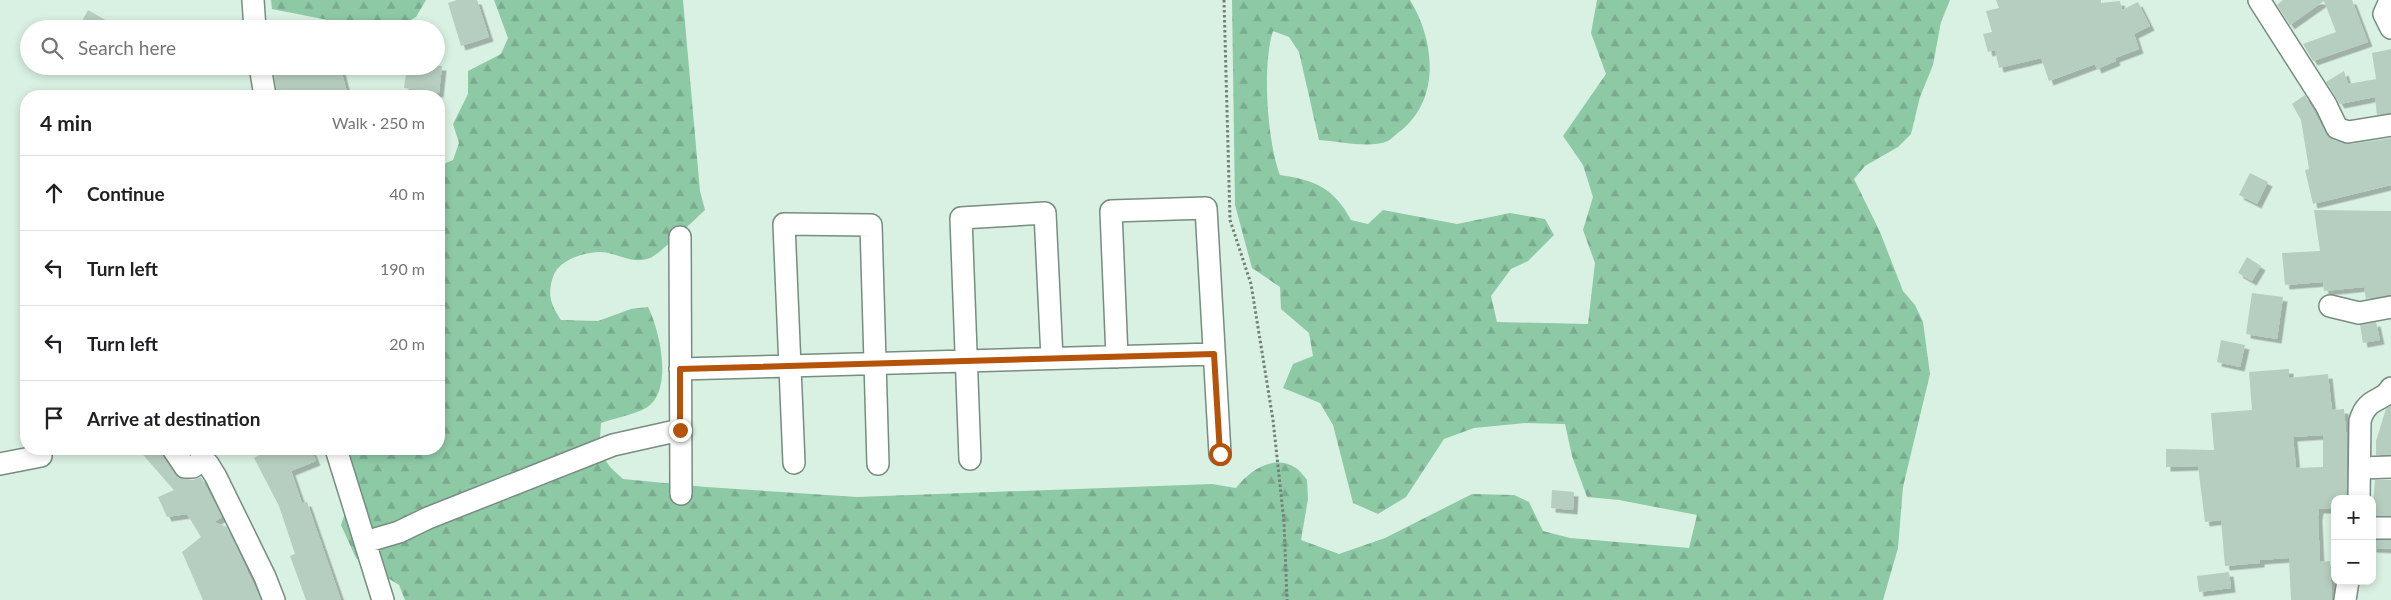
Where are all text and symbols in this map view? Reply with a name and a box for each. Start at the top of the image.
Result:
search box [20,20,445,75]
icon: search [38,34,66,62]
text: Search here [78,36,176,59]
text: 4 min [40,110,92,135]
text: Walk · 250 m [332,113,425,132]
icon: ahead [40,179,68,207]
text: Continue [87,182,165,205]
text: 40 m [389,184,425,203]
icon: left [40,254,68,282]
text: Turn left [87,257,158,280]
text: 190 m [380,259,425,278]
icon: left [40,329,68,357]
text: Turn left [87,332,158,355]
text: 20 m [389,334,425,353]
icon: arrive [40,404,68,432]
text: Arrive at destination [87,407,260,430]
route end [669,419,692,442]
route start [1209,443,1232,466]
map controls [2331,495,2376,585]
button: + [2331,495,2376,540]
button: − [2331,540,2376,585]

